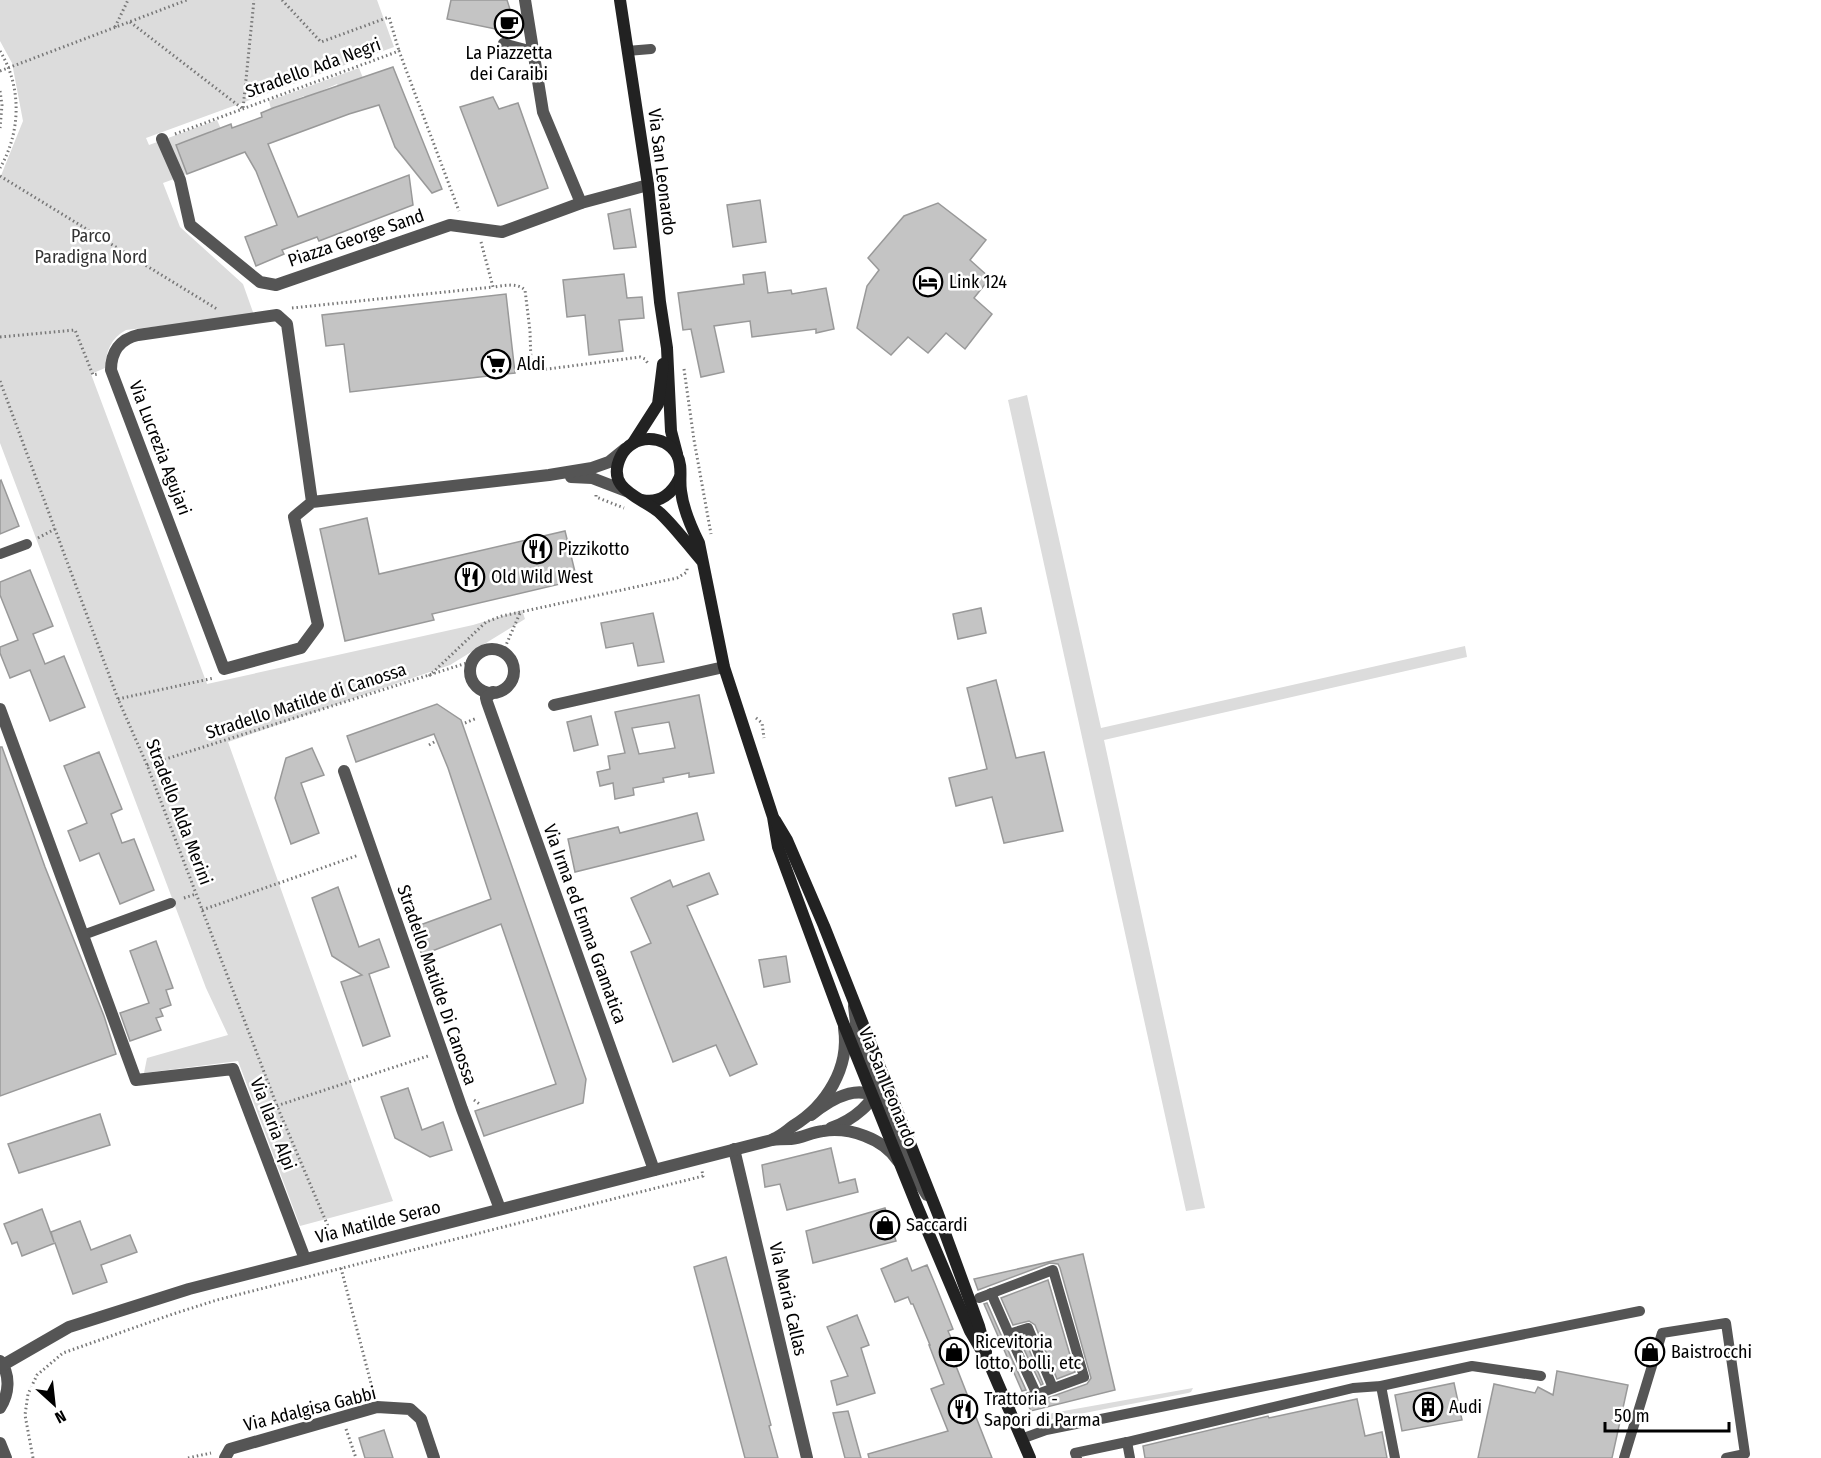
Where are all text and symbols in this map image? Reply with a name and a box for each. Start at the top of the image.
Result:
cafe icon: La Piazzetta dei Caraibi [493,8,525,40]
street label: Stradello Ada Negri [242,33,384,103]
place label: La Piazzetta dei Caraibi [465,42,553,85]
street label: Via San Leonardo [643,107,681,237]
street label: Piazza George Sand [285,204,427,272]
park label: Parco Paradigna Nord [35,225,147,268]
hotel icon: Link 124 [912,266,944,298]
place label: Link 124 [949,271,1007,293]
supermarket icon: Aldi [480,348,512,380]
place label: Aldi [517,353,545,375]
street label: Via Lucrezia Agujari [124,378,196,518]
restaurant icon: Pizzikotto [521,533,553,565]
place label: Pizzikotto [558,538,629,560]
restaurant icon: Old Wild West [454,561,486,593]
place label: Old Wild West [491,566,593,588]
street label: Stradello Matilde di Canossa [203,658,409,744]
street label: Stradello Alda Merini [141,736,217,888]
street label: Via Irma ed Emma Gramatica [539,821,631,1027]
street label: Stradello Matilde Di Canossa [392,882,482,1088]
street label: Via San Leonardo [854,1024,922,1150]
street label: Via Ilaria Alpi [245,1075,301,1173]
street label: Via Matilde Serao [313,1196,443,1248]
shop icon: Saccardi [869,1209,901,1241]
place label: Saccardi [906,1214,967,1236]
street label: Via Maria Callas [764,1240,812,1358]
place label: Ricevitoria lotto, bolli, etc [975,1331,1081,1374]
shop icon: Ricevitoria lotto, bolli, etc [938,1336,970,1368]
shop icon: Baistrocchi [1634,1336,1666,1368]
place label: Baistrocchi [1671,1341,1752,1363]
north arrow [24,1374,84,1434]
street label: Via Adalgisa Gabbi [242,1382,378,1436]
place label: Trattoria - Sapori di Parma [984,1388,1101,1431]
building icon: Audi [1412,1391,1444,1423]
restaurant icon: Trattoria - Sapori di Parma [947,1393,979,1425]
scale bar [1605,1395,1730,1433]
place label: Audi [1449,1396,1482,1418]
text: 50 m [1614,1405,1650,1427]
text: N [52,1406,69,1428]

